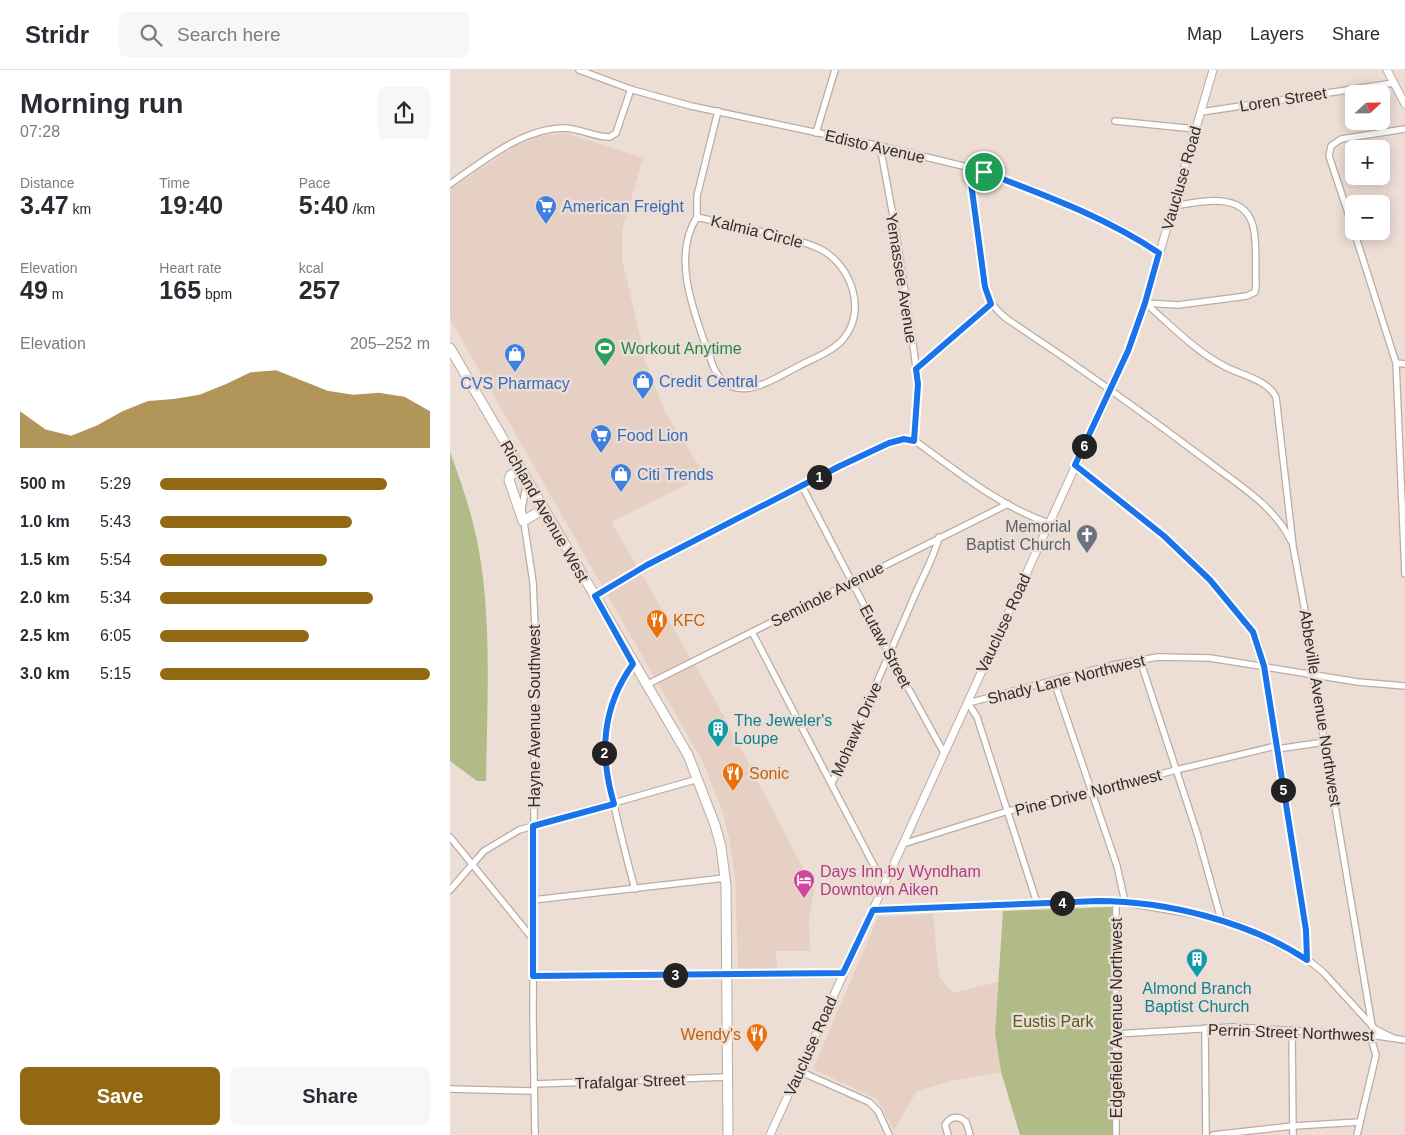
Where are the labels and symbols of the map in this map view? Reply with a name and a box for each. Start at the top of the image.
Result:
street label: Loren Street [1238,84,1328,115]
north arrow [1345,85,1390,130]
street label: Vaucluse Road [1159,124,1204,232]
street label: Edisto Avenue [823,127,927,166]
pin [963,151,1005,193]
supermarket icon: American Freight [534,194,558,225]
place label: American Freight [562,198,684,215]
street label: Kalmia Circle [709,212,805,251]
street label: Yemassee Avenue [883,212,920,345]
sports icon: Workout Anytime [593,336,617,367]
place label: Workout Anytime [621,340,742,357]
shop icon: CVS Pharmacy [503,342,527,373]
shop icon: Credit Central [631,369,655,400]
place label: Credit Central [659,373,758,390]
place label: CVS Pharmacy [460,375,570,392]
supermarket icon: Food Lion [589,423,613,454]
place label: Food Lion [617,427,688,444]
pin: 6 [1072,434,1096,458]
street label: Richland Avenue West [497,438,592,585]
shop icon: Citi Trends [609,462,633,493]
pin: 1 [806,464,832,490]
place label: Citi Trends [637,466,713,483]
place label: Memorial Baptist Church [966,518,1071,553]
church icon: Memorial Baptist Church [1075,523,1099,554]
street label: Seminole Avenue [768,559,887,630]
street label: Vaucluse Road [973,571,1034,675]
street label: Eutaw Street [857,602,915,691]
restaurant icon: KFC [645,608,669,639]
street label: Abbeville Avenue Northwest [1297,609,1345,808]
place label: KFC [673,612,705,629]
street label: Hayne Avenue Southwest [526,624,543,807]
street label: Shady Lane Northwest [986,652,1147,707]
street label: Mohawk Drive [828,679,885,779]
place label: The Jeweler's Loupe [734,712,832,747]
building icon: The Jeweler's Loupe [706,717,730,748]
pin: 2 [592,740,616,766]
restaurant icon: Sonic [721,761,745,792]
place label: Sonic [749,765,789,782]
street label: Pine Drive Northwest [1013,766,1164,819]
pin: 5 [1270,778,1296,802]
place label: Days Inn by Wyndham Downtown Aiken [820,863,981,898]
hotel icon: Days Inn by Wyndham Downtown Aiken [792,868,816,899]
pin: 4 [1050,890,1074,916]
street label: Edgefield Avenue Northwest [1108,917,1125,1118]
building icon: Almond Branch Baptist Church [1185,947,1209,978]
pin: 3 [662,962,688,988]
place label: Almond Branch Baptist Church [1142,980,1252,1015]
street label: Vaucluse Road [781,994,840,1099]
park label: Eustis Park [1013,1013,1094,1030]
street label: Perrin Street Northwest [1208,1021,1375,1044]
restaurant icon: Wendy's [745,1022,769,1053]
place label: Wendy's [680,1026,741,1043]
street label: Trafalgar Street [574,1071,686,1092]

